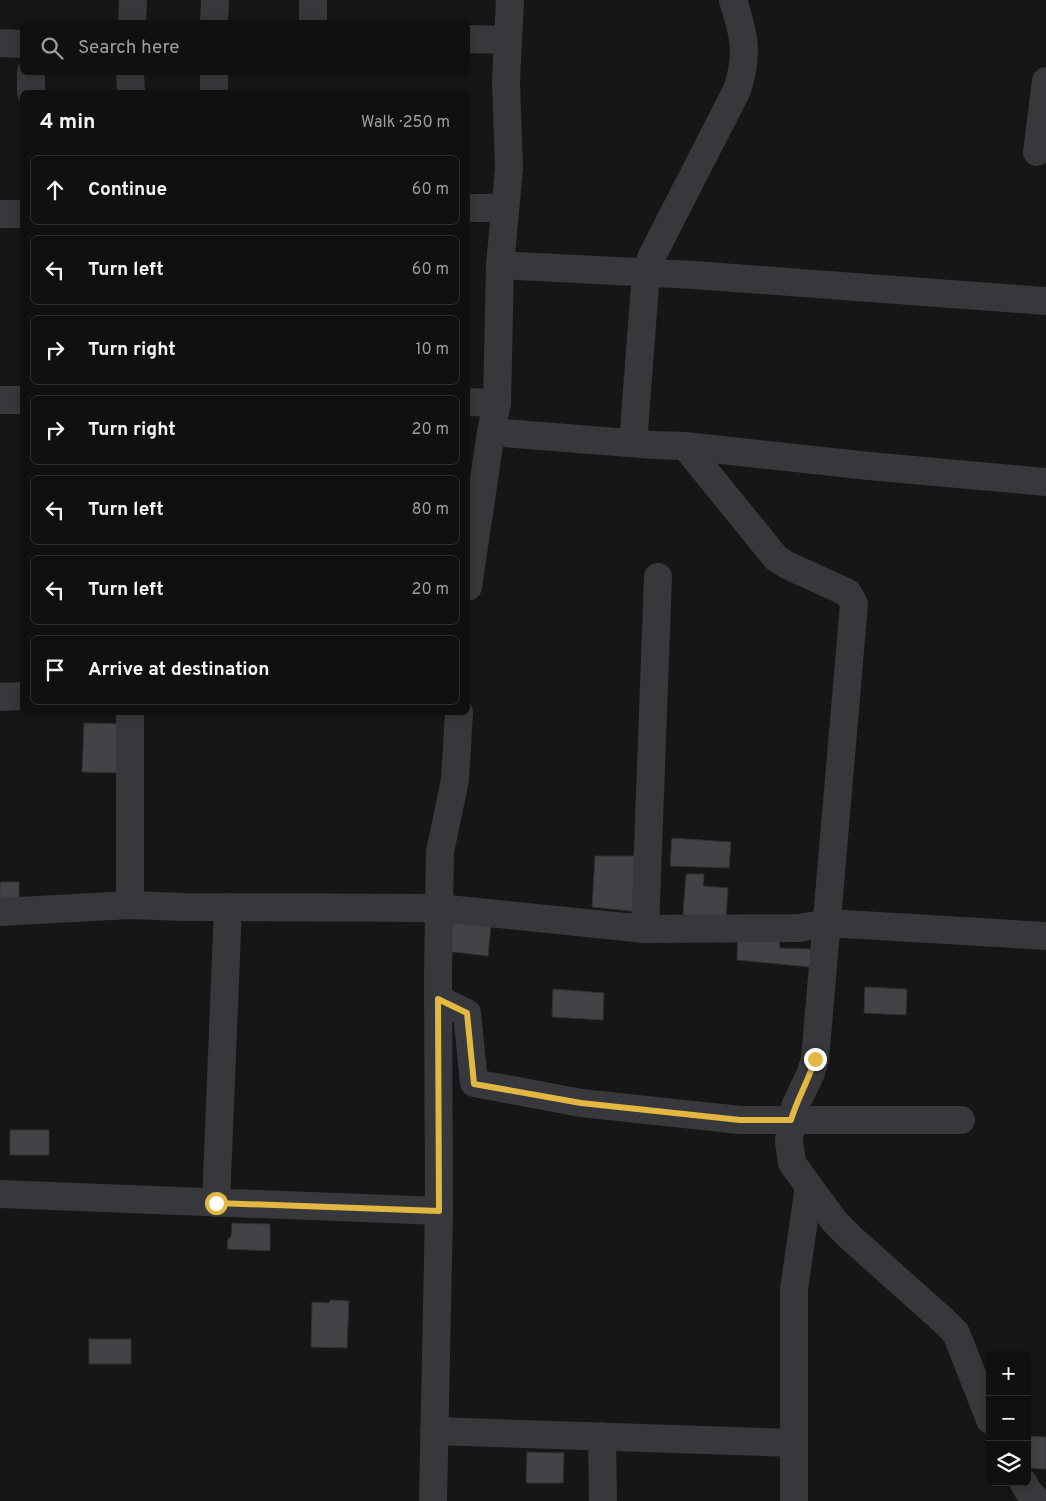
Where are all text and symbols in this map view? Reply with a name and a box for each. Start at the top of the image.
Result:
search box [20,20,470,75]
icon: search [38,34,66,62]
text: Search here [78,36,180,60]
text: 4 min [40,109,96,136]
text: Walk · 250 m [361,113,450,133]
icon: ahead [41,176,69,204]
text: Continue [88,178,167,202]
text: 60 m [412,180,449,200]
icon: left [41,256,69,284]
text: Turn left [88,258,164,282]
text: 60 m [412,260,449,280]
icon: right [41,336,69,364]
text: Turn right [88,338,176,362]
text: 10 m [415,340,449,360]
icon: right [41,416,69,444]
text: Turn right [88,418,176,442]
text: 20 m [412,420,449,440]
icon: left [41,496,69,524]
text: Turn left [88,498,164,522]
text: 80 m [412,500,449,520]
icon: left [41,576,69,604]
text: Turn left [88,578,164,602]
text: 20 m [412,580,449,600]
icon: arrive [41,656,69,684]
text: Arrive at destination [88,658,269,682]
route end [804,1048,827,1071]
route start [205,1192,228,1215]
map controls [986,1351,1031,1486]
button: + [986,1351,1031,1396]
button: − [986,1396,1031,1441]
button: layers [986,1441,1031,1486]

